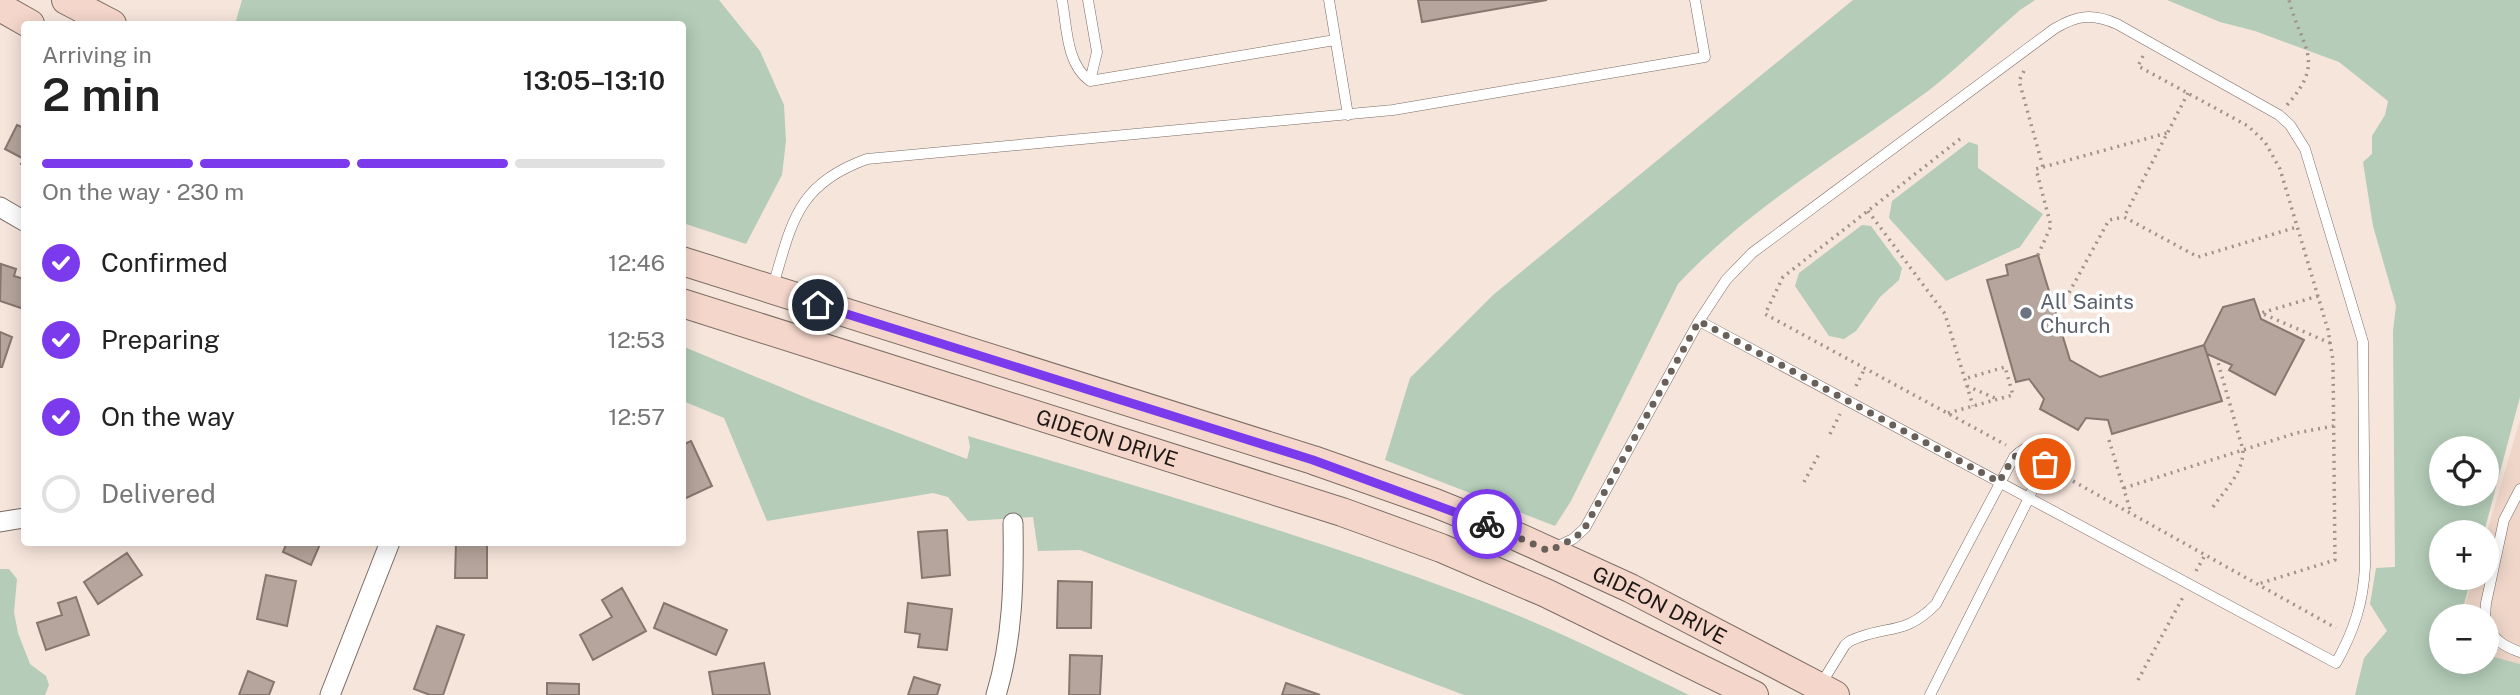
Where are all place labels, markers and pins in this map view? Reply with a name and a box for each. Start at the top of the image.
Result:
pin [788,275,848,335]
place label: All Saints Church [2040,289,2134,338]
marker: All Saints Church [2018,305,2034,321]
pin [2015,434,2075,494]

